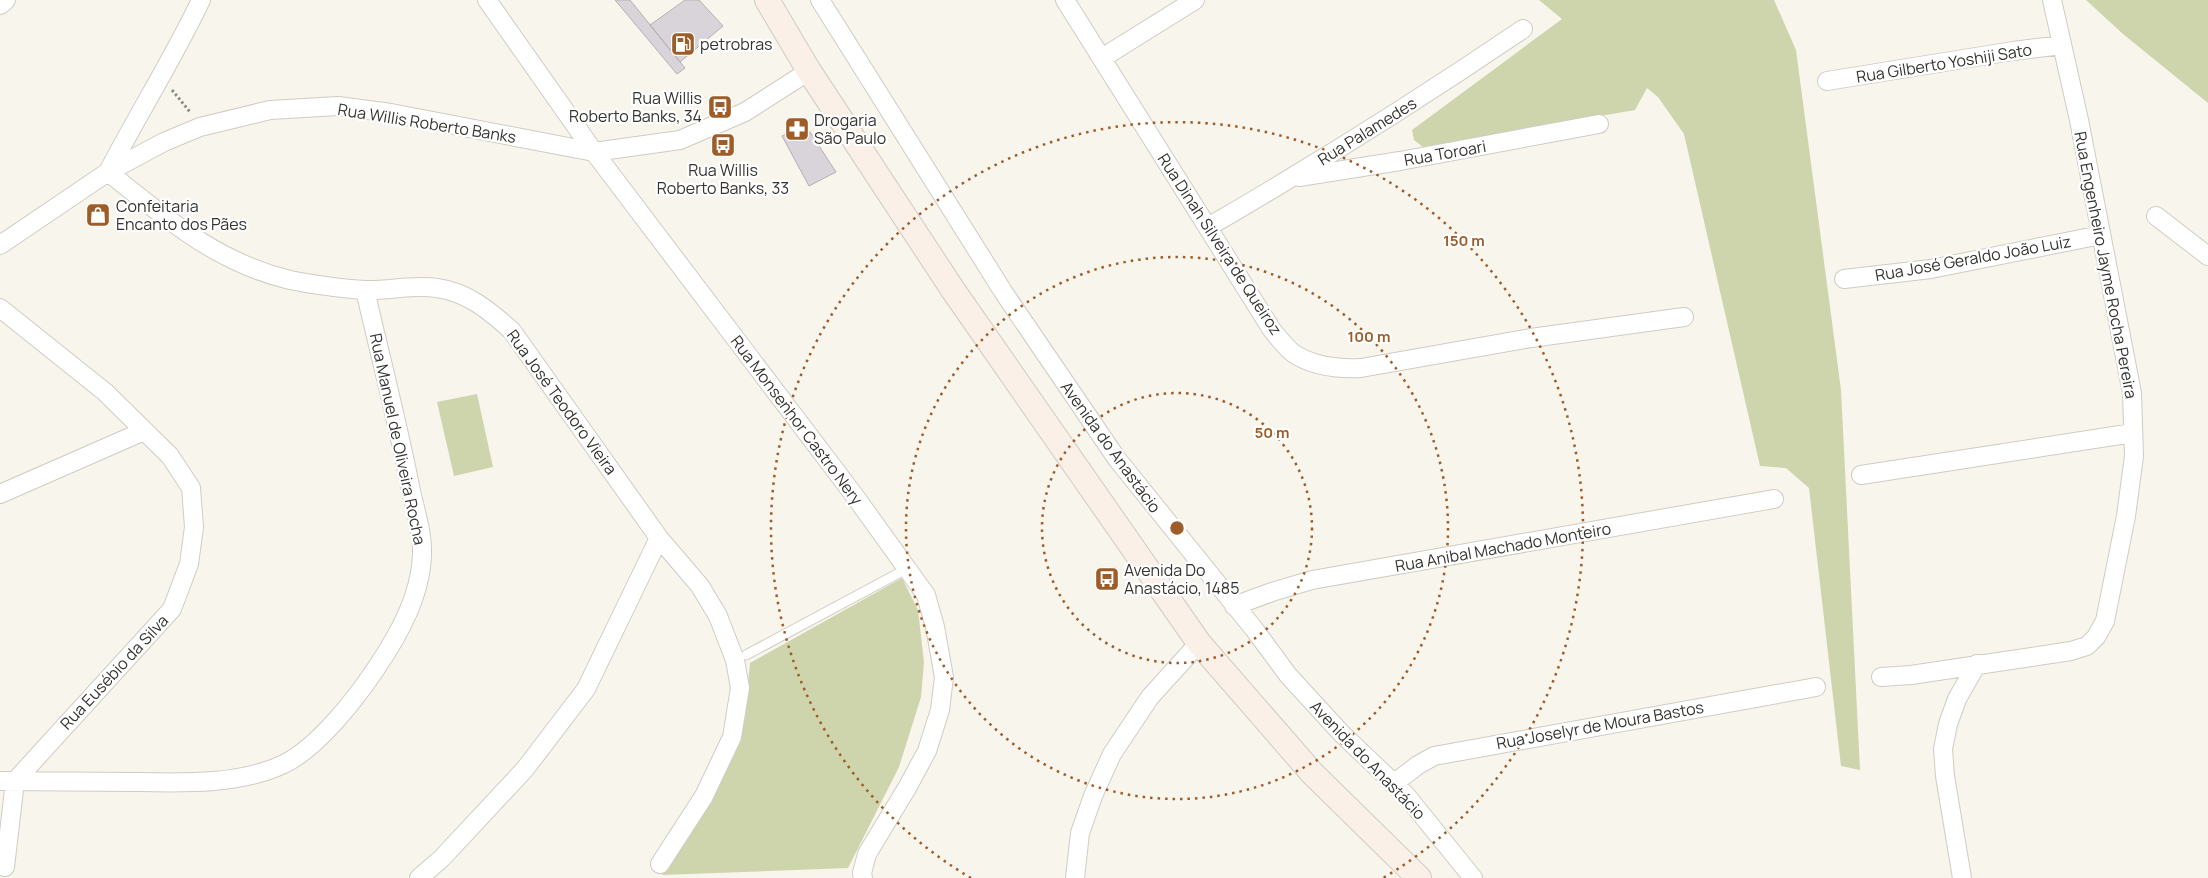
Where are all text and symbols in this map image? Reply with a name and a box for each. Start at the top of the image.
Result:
fuel station icon: petrobras [670,31,696,57]
place label: petrobras [700,33,773,55]
street label: Rua Gilberto Yoshiji Sato [1855,38,2033,88]
place label: Rua Willis Roberto Banks, 34 [569,87,702,127]
street label: Rua Palamedes [1313,92,1421,170]
bus stop icon: Rua Willis Roberto Banks, 34 [707,94,733,120]
street label: Rua Willis Roberto Banks [336,98,518,148]
place label: Drogaria São Paulo [814,109,886,149]
pharmacy icon: Drogaria São Paulo [784,116,810,142]
street label: Rua Engenheiro Jayme Rocha Pereira [2069,130,2143,400]
bus stop icon: Rua Willis Roberto Banks, 33 [710,132,736,158]
street label: Rua Toroari [1402,135,1488,171]
street label: Rua Dinah Silveira de Queiroz [1153,149,1287,339]
place label: Rua Willis Roberto Banks, 33 [657,159,789,199]
place label: Confeitaria Encanto dos Pães [116,195,247,235]
shop icon: Confeitaria Encanto dos Pães [85,202,111,228]
text: 150 m [1443,230,1485,251]
street label: Rua José Geraldo João Luiz [1873,230,2073,286]
street label: Rua José Teodoro Vieira [502,325,622,479]
text: 100 m [1348,326,1390,347]
street label: Rua Manuel de Oliveira Rocha [365,331,431,547]
street label: Rua Monsenhor Castro Nery [726,331,868,510]
street label: Avenida do Anastácio [1056,377,1166,517]
text: 50 m [1254,422,1290,443]
street label: Rua Anibal Machado Monteiro [1393,517,1613,577]
centre of rings [1168,519,1186,537]
place label: Avenida Do Anastácio, 1485 [1124,559,1239,599]
bus stop icon: Avenida Do Anastácio, 1485 [1094,566,1120,592]
street label: Rua Eusébio da Silva [55,610,173,734]
street label: Avenida do Anastácio [1305,696,1431,824]
street label: Rua Joselyr de Moura Bastos [1495,696,1705,754]

